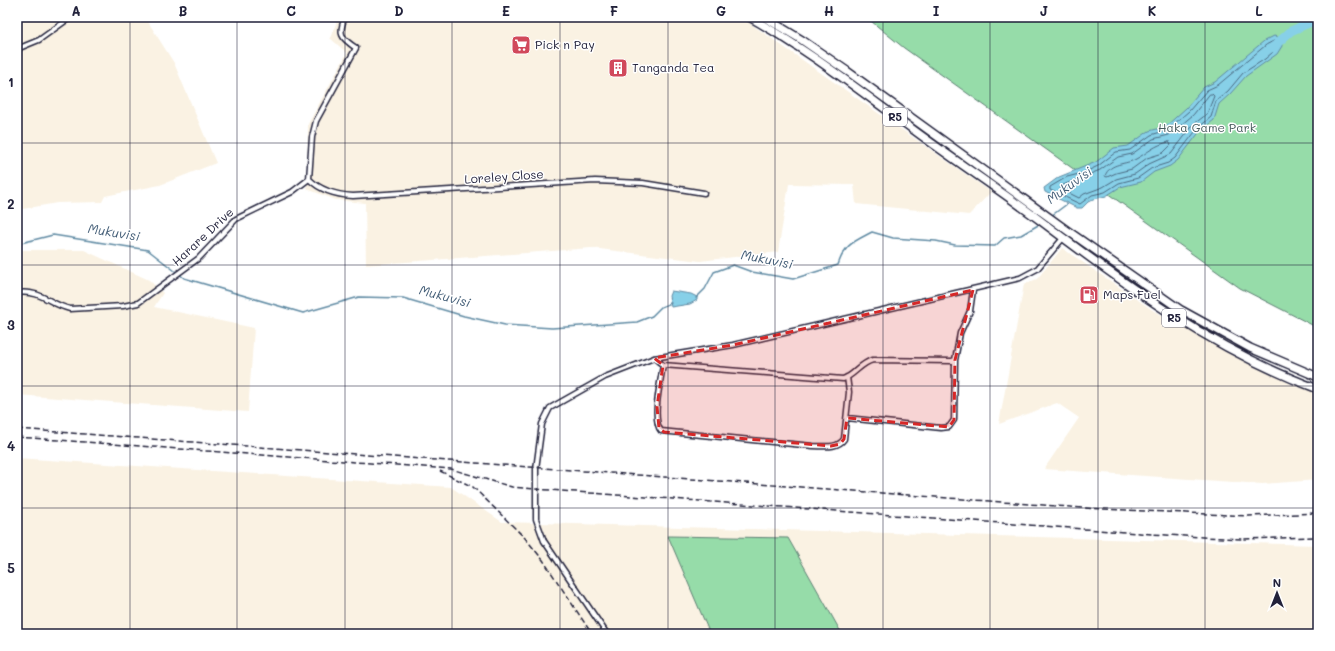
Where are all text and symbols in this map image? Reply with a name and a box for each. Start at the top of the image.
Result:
text: A [71,2,81,19]
text: B [179,2,188,19]
text: C [286,2,296,19]
text: D [394,2,404,19]
text: E [502,2,510,19]
text: F [610,2,618,19]
text: G [716,2,726,19]
text: H [824,2,834,19]
text: I [933,2,940,19]
text: J [1040,2,1048,19]
text: K [1148,2,1157,19]
text: L [1255,2,1263,19]
supermarket icon: Pick n Pay [510,34,532,56]
place label: Pick n Pay [535,36,595,52]
building icon: Tanganda Tea [607,57,629,79]
place label: Tanganda Tea [632,59,714,75]
text: 1 [8,73,14,90]
road number: R5 [883,108,907,126]
park label: Haka Game Park [1158,119,1256,135]
water label: Mukuvisi [1042,162,1095,207]
street label: Loreley Close [464,165,544,187]
text: 2 [7,195,15,212]
street label: Harare Drive [168,204,236,269]
water label: Mukuvisi [87,219,141,244]
water label: Mukuvisi [740,245,795,272]
water label: Mukuvisi [418,280,473,311]
fuel station icon: Maps Fuel [1078,284,1100,306]
place label: Maps Fuel [1103,286,1161,302]
road number: R5 [1162,309,1186,327]
text: 3 [7,316,15,333]
text: 4 [7,437,15,454]
text: 5 [7,559,15,576]
north arrow [1257,573,1297,613]
text: N [1273,575,1281,590]

